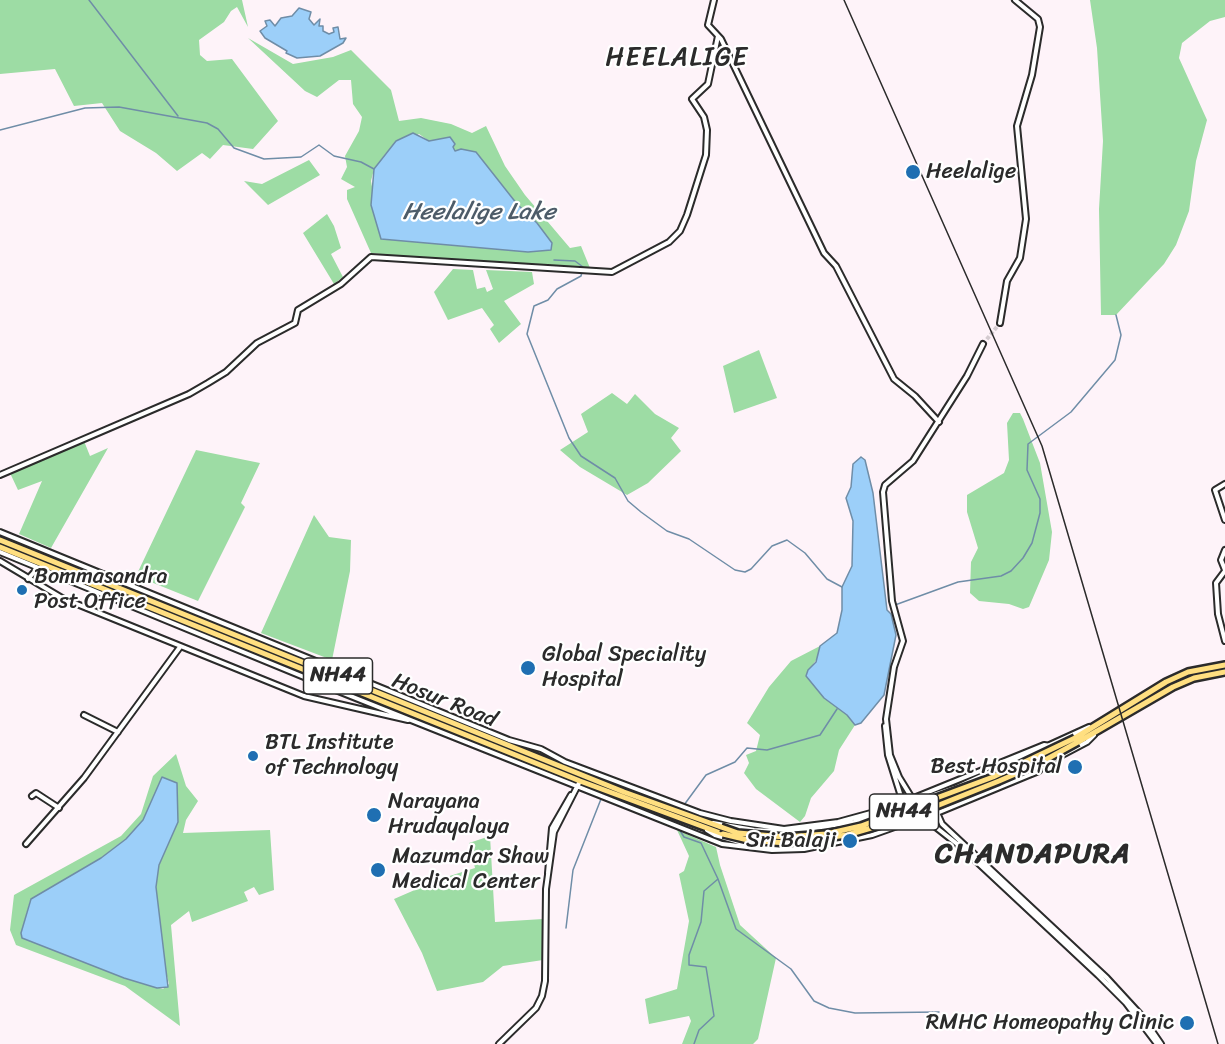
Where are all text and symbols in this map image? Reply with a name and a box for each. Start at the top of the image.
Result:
district label: HEELALIGE [606,42,748,74]
place label: Heelalige [926,159,1016,185]
marker: Heelalige [904,163,922,181]
water label: Heelalige Lake [403,199,555,227]
place label: Bommasandra Post Office [34,564,167,616]
marker: Bommasandra Post Office [15,583,29,597]
place label: Global Speciality Hospital [542,642,706,694]
road number: NH44 [304,658,372,694]
marker: Global Speciality Hospital [519,659,537,677]
street label: Hosur Road [388,668,500,734]
place label: BTL Institute of Technology [265,730,398,782]
marker: BTL Institute of Technology [246,749,260,763]
place label: Best Hospital [931,754,1062,780]
marker: Best Hospital [1066,758,1084,776]
place label: Narayana Hrudayalaya [388,789,509,840]
road number: NH44 [870,794,938,830]
marker: Narayana Hrudayalaya [365,806,383,824]
place label: Sri Balaji [746,828,836,854]
marker: Sri Balaji [841,832,859,850]
district label: CHANDAPURA [936,838,1130,872]
place label: Mazumdar Shaw Medical Center [392,844,549,896]
marker: Mazumdar Shaw Medical Center [369,861,387,879]
place label: RMHC Homeopathy Clinic [926,1010,1174,1036]
marker: RMHC Homeopathy Clinic [1178,1014,1196,1032]

